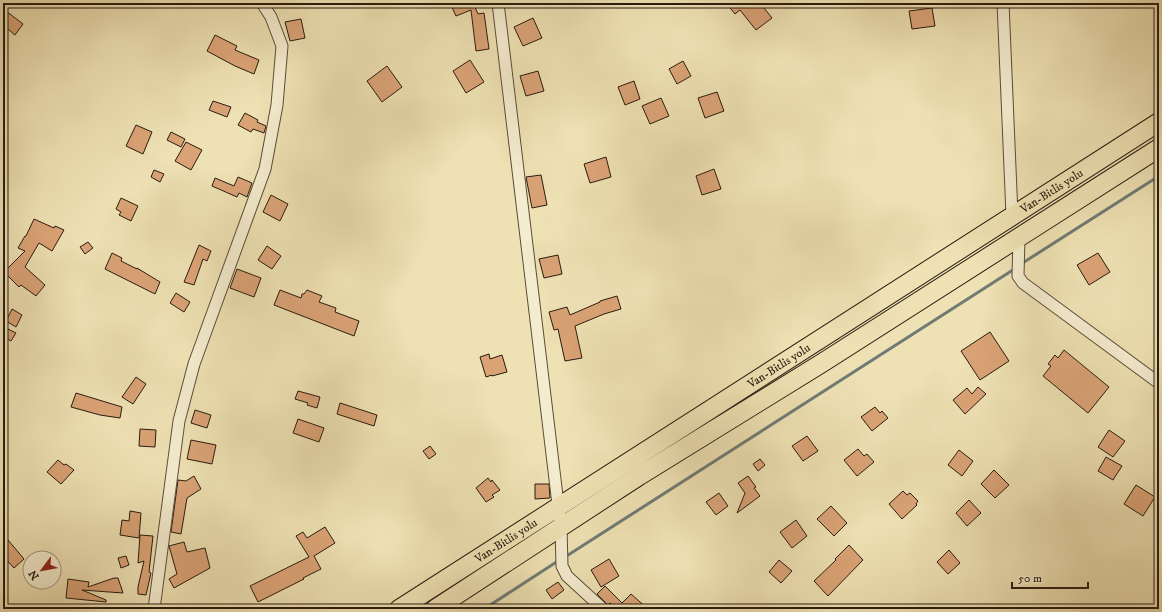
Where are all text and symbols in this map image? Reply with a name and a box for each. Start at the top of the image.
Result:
street label: Van-Bitlis yolu [1017,166,1086,217]
street label: Van-Bitlis yolu [744,340,813,392]
street label: Van-Bitlis yolu [471,515,541,567]
north arrow [22,550,62,590]
scale bar [1012,564,1088,590]
text: N [26,567,43,582]
text: 50 m [1018,571,1042,586]

